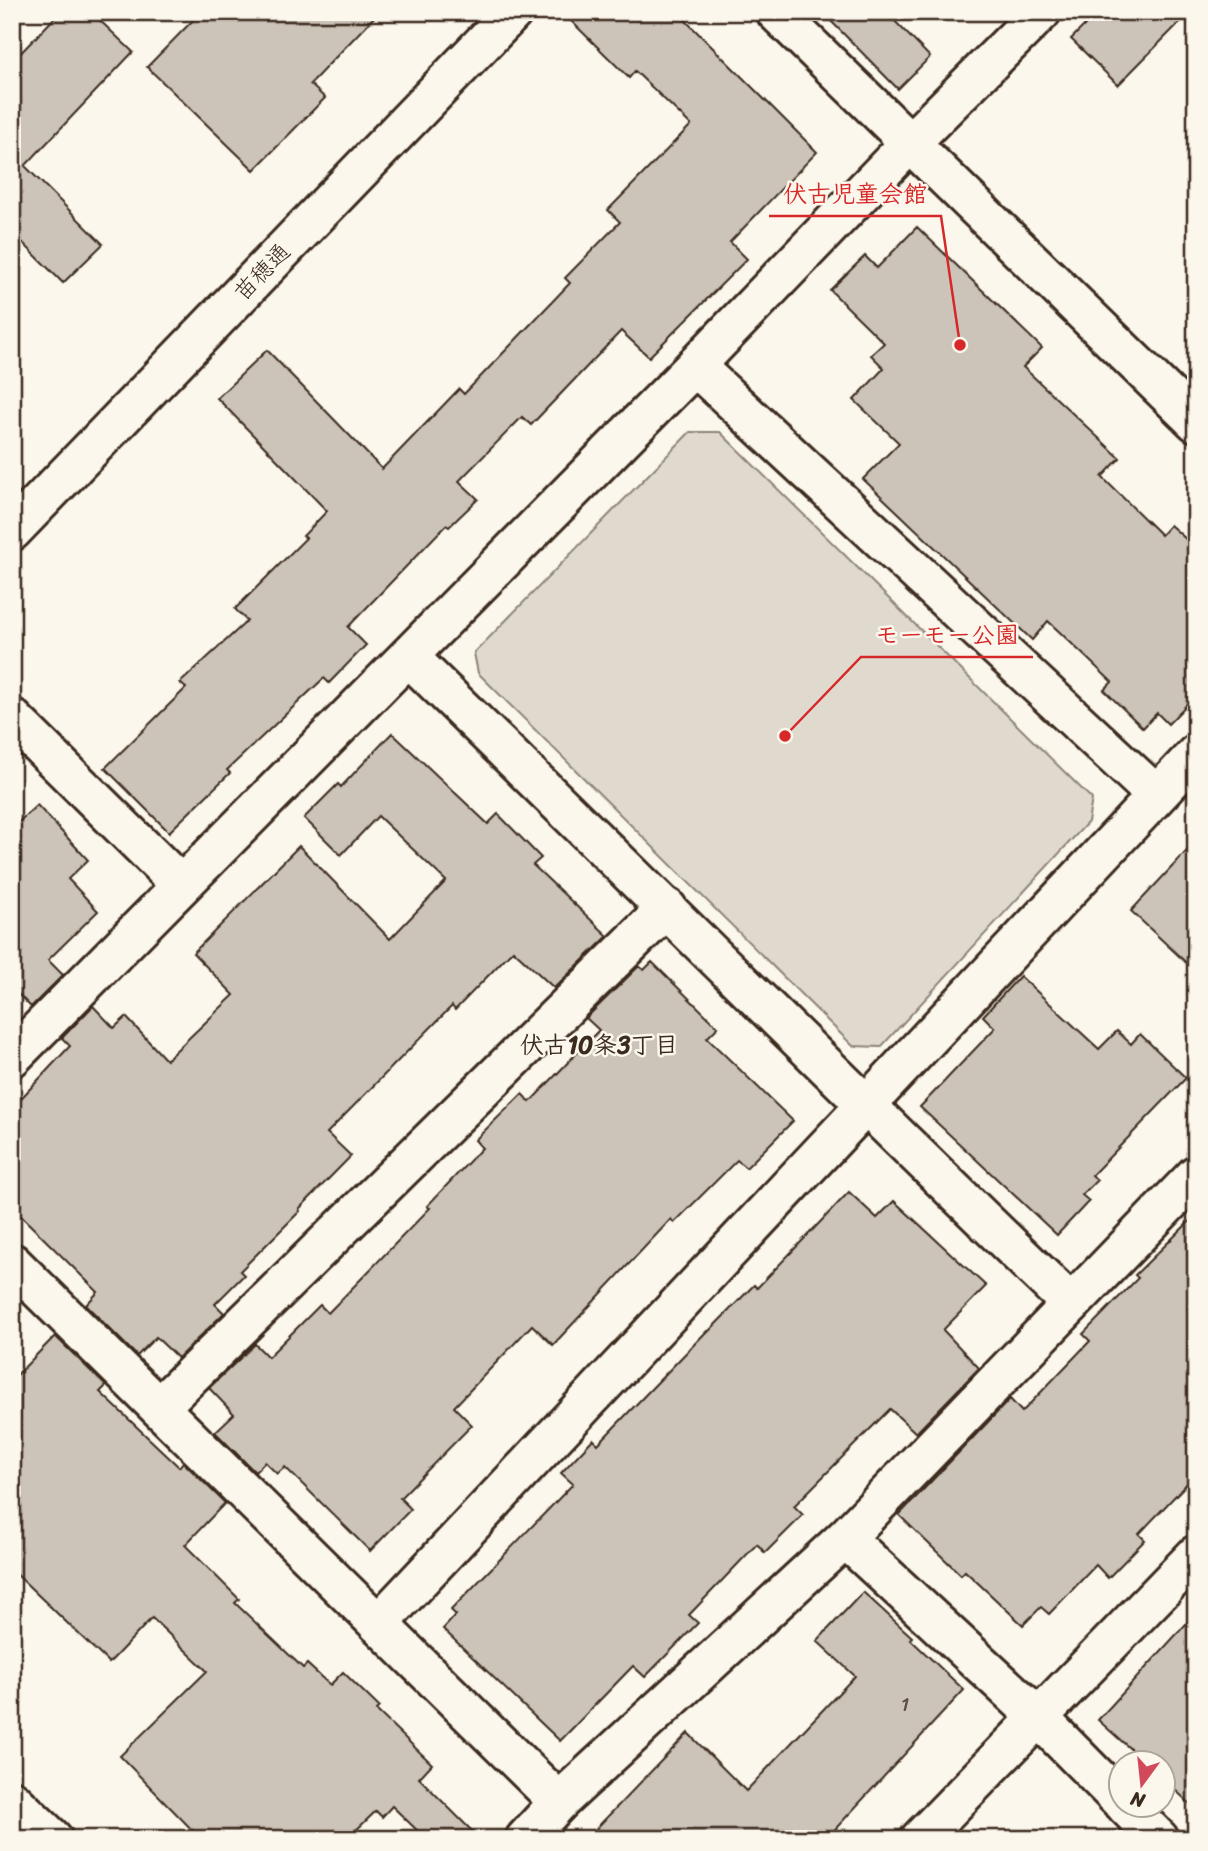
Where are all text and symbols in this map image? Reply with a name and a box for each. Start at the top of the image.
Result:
callout: 伏古児童会館 [769,171,941,216]
text: 伏古児童会館 [783,173,927,215]
street label: 苗穂通 [223,233,301,311]
callout: モーモー公園 [861,612,1033,657]
text: モーモー公園 [875,614,1019,656]
district label: 伏古10条3丁目 [520,1024,678,1066]
house number: 1 [901,1688,909,1721]
north arrow [1106,1750,1176,1820]
text: N [1126,1782,1149,1818]

